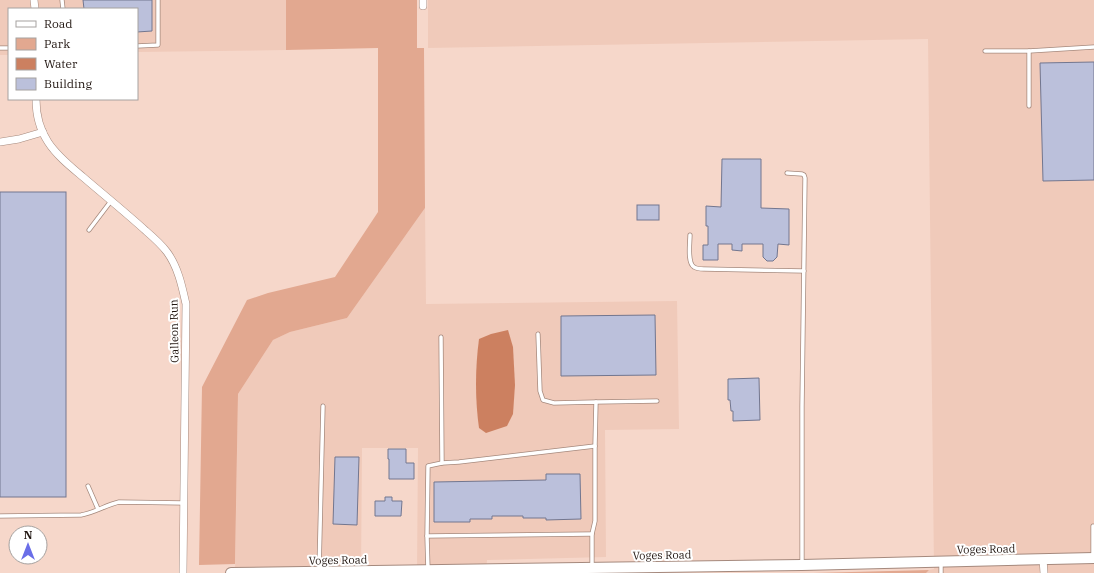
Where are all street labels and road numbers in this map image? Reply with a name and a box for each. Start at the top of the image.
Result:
street label: Galleon Run [166,299,182,363]
street label: Voges Road [956,541,1016,557]
street label: Voges Road [632,547,692,563]
street label: Voges Road [308,552,368,568]

